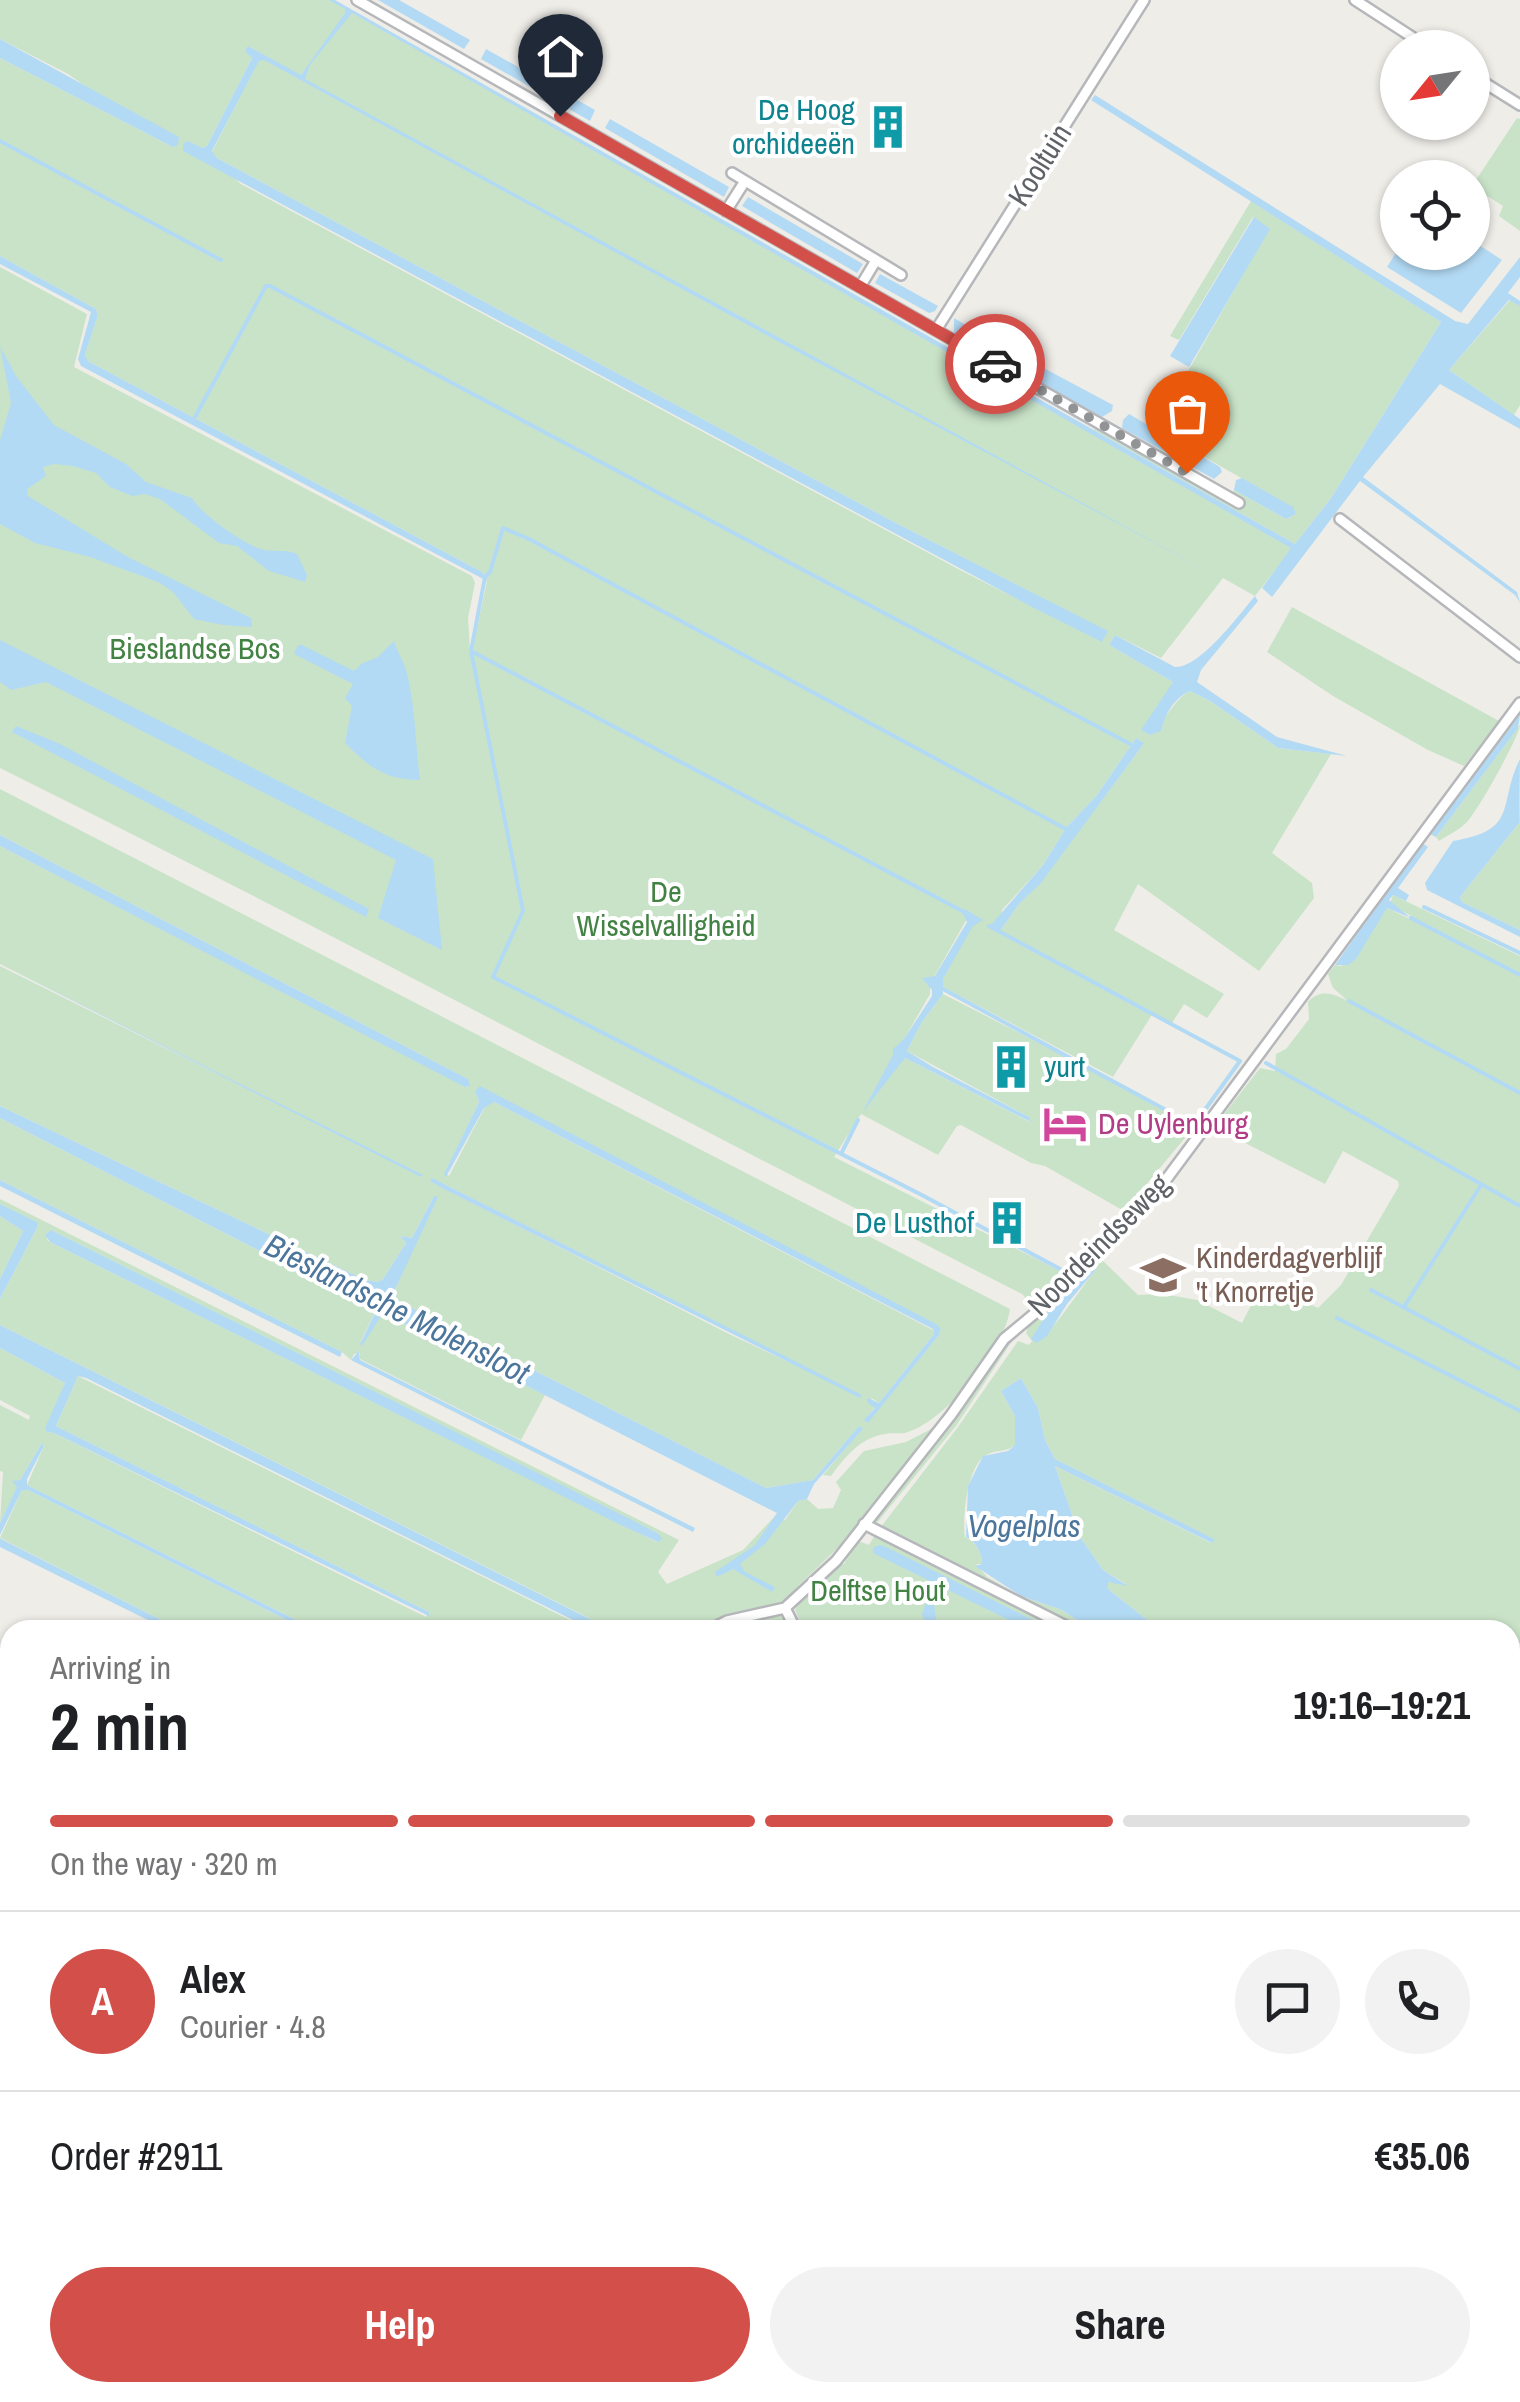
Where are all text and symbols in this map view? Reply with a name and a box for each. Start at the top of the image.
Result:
pin [518,14,603,117]
icon: home [533,29,588,84]
north arrow [1380,30,1490,140]
map controls [1380,30,1490,270]
place label: De Hoog orchideeën [732,89,855,163]
building icon: De Hoog orchideeën [864,103,912,151]
street label: Kooltuin [998,116,1080,213]
button: locate [1380,160,1490,270]
courier [945,314,1045,414]
icon: car [968,337,1023,392]
pin [1145,371,1230,474]
icon: bag [1160,386,1215,441]
park label: Bieslandse Bos [110,628,280,668]
park label: De Wisselvalligheid [576,871,756,945]
building icon: yurt [987,1043,1035,1091]
place label: yurt [1044,1046,1085,1086]
hotel icon: De Uylenburg [1041,1100,1089,1148]
place label: De Uylenburg [1098,1103,1249,1143]
street label: Noordeindseweg [1018,1164,1178,1324]
building icon: De Lusthof [983,1199,1031,1247]
place label: De Lusthof [855,1202,974,1242]
water label: Bieslandsche Molensloot [258,1223,538,1394]
place label: Kinderdagverblijf 't Knorretje [1196,1237,1382,1311]
school or university icon: Kinderdagverblijf 't Knorretje [1139,1251,1187,1299]
water label: Vogelplas [967,1504,1081,1547]
park label: Delftse Hout [810,1570,946,1610]
text: Arriving in [50,1646,171,1689]
text: 19:16–19:21 [1293,1680,1470,1731]
text: 2 min [50,1683,189,1770]
text: On the way · 320 m [50,1842,278,1885]
button: chat [1235,1949,1340,2054]
button: phone [1365,1949,1470,2054]
text: Alex [180,1954,246,2005]
text: A [91,1976,114,2027]
text: Courier · 4.8 [180,2005,326,2048]
text: Order #2911 [50,2131,223,2182]
text: €35.06 [1375,2131,1470,2182]
button: Help [50,2267,750,2382]
button: Share [770,2267,1470,2382]

